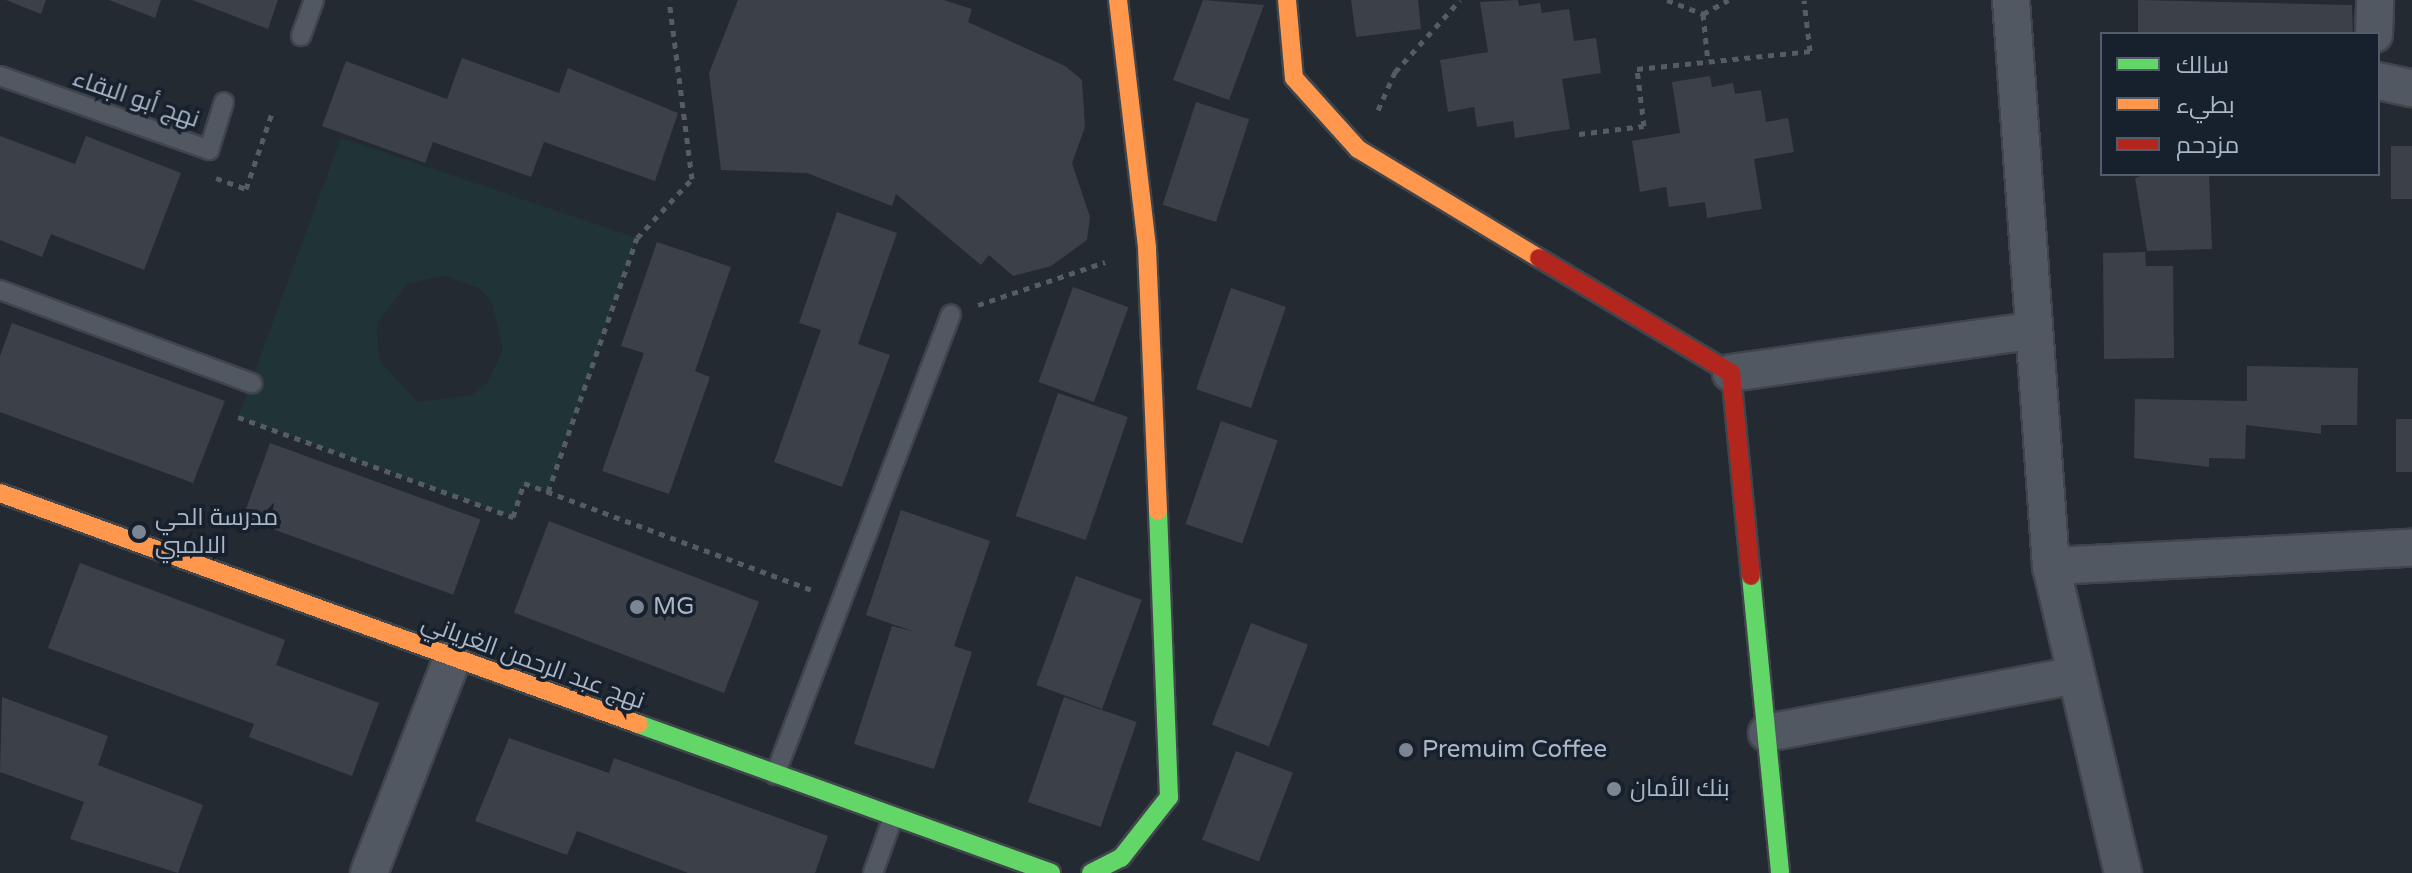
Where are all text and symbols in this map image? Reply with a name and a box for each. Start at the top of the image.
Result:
legend [2100,32,2380,176]
text: سالك [2176,51,2229,80]
street label: نهج أبو البقاء [69,64,203,134]
text: بطيء [2176,91,2235,120]
text: مزدحم [2176,131,2239,160]
place label: مدرسة الحي الالمبي [155,504,278,560]
marker: مدرسة الحي الالمبي [130,523,148,541]
place label: MG [653,593,694,621]
marker: MG [628,598,646,616]
street label: نهج عبد الرحمن الغرياني [418,608,648,716]
place label: Premuim Coffee [1422,736,1607,764]
marker: Premuim Coffee [1397,741,1415,759]
place label: بنك الأمان [1630,775,1730,803]
marker: بنك الأمان [1605,780,1623,798]

